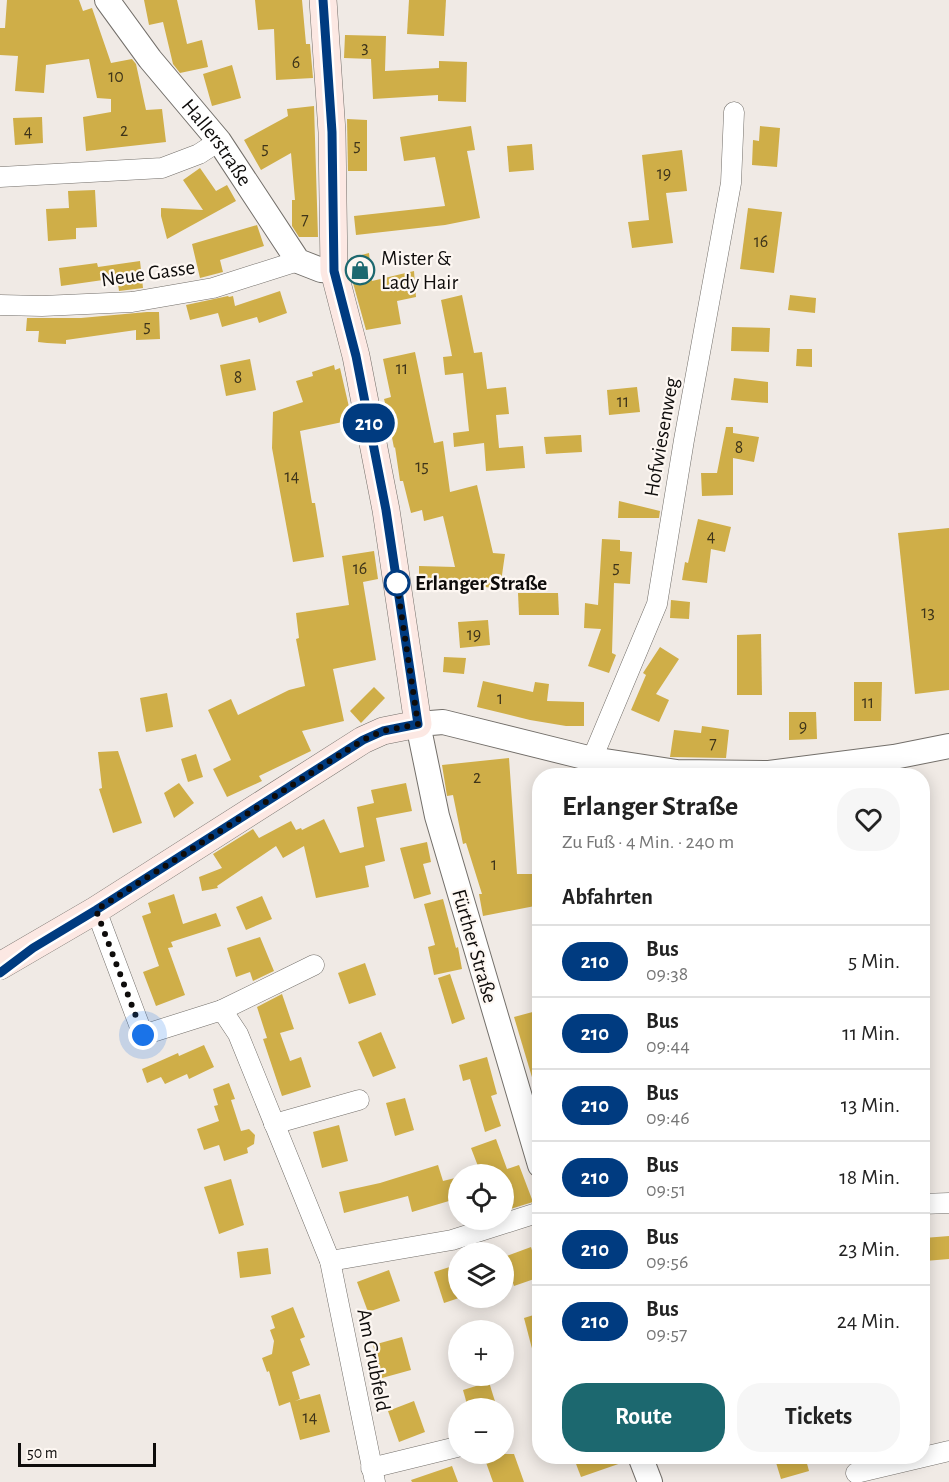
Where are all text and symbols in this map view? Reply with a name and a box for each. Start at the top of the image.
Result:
house number: 3 [361,39,369,57]
house number: 6 [292,54,300,72]
house number: 10 [108,68,124,86]
street label: Hallerstraße [177,95,255,190]
house number: 2 [120,122,128,140]
house number: 4 [24,123,33,141]
house number: 5 [353,137,361,155]
house number: 5 [261,140,269,158]
house number: 19 [657,165,671,183]
house number: 7 [301,211,309,229]
house number: 16 [754,233,768,251]
place label: Mister & Lady Hair [381,248,458,293]
shop icon: Mister & Lady Hair [344,254,376,286]
street label: Neue Gasse [100,257,196,290]
house number: 5 [143,318,151,336]
house number: 11 [396,360,408,378]
house number: 8 [234,369,242,387]
street label: Hofwiesenweg [641,375,682,498]
house number: 11 [617,393,629,411]
line badge: 210 [334,404,404,442]
text: 210 [355,413,383,434]
house number: 8 [735,439,743,457]
house number: 15 [415,458,429,476]
house number: 14 [285,468,300,486]
house number: 4 [707,528,716,546]
house number: 5 [612,559,620,577]
house number: 16 [353,560,367,578]
marker: Erlanger Straße [384,570,410,596]
place label: Erlanger Straße [415,573,547,594]
house number: 13 [921,604,935,622]
house number: 19 [467,626,481,644]
house number: 1 [497,690,503,708]
house number: 11 [862,694,874,712]
house number: 9 [799,718,807,736]
house number: 7 [709,735,717,753]
house number: 2 [473,769,481,787]
button: heart [837,788,900,851]
text: Erlanger Straße [562,793,738,821]
text: Zu Fuß · 4 Min. · 240 m [562,832,734,852]
house number: 1 [491,856,497,874]
text: Abfahrten [562,886,653,908]
street label: Fürther Straße [448,887,501,1005]
text: Bus [646,938,679,960]
text: 5 Min. [848,950,900,972]
text: 210 [581,951,609,972]
text: 09:38 [646,964,688,984]
text: Bus [646,1010,679,1032]
your location [128,1020,158,1050]
text: 11 Min. [842,1022,900,1044]
text: 210 [581,1023,609,1044]
text: 09:44 [646,1036,690,1056]
text: Bus [646,1082,679,1104]
text: 13 Min. [841,1094,900,1116]
text: 210 [581,1095,609,1116]
text: 09:46 [646,1108,690,1128]
text: Bus [646,1154,679,1176]
map controls [448,1164,514,1464]
button: locate [448,1164,514,1230]
text: 18 Min. [839,1166,900,1188]
text: 210 [581,1167,609,1188]
text: 09:51 [646,1180,686,1200]
text: Bus [646,1226,679,1248]
text: 23 Min. [838,1238,900,1260]
text: 210 [581,1239,609,1260]
button: layers [448,1242,514,1308]
text: 09:56 [646,1252,688,1272]
text: Bus [646,1298,679,1320]
street label: Am Grubfeld [353,1307,394,1413]
text: 24 Min. [837,1310,900,1332]
text: 210 [581,1311,609,1332]
button: + [448,1320,514,1386]
text: 09:57 [646,1324,687,1344]
button: Route [562,1383,725,1452]
button: Tickets [737,1383,900,1452]
button: − [448,1398,514,1464]
house number: 14 [303,1409,318,1427]
scale bar [18,1440,156,1468]
text: 50 m [27,1445,58,1461]

